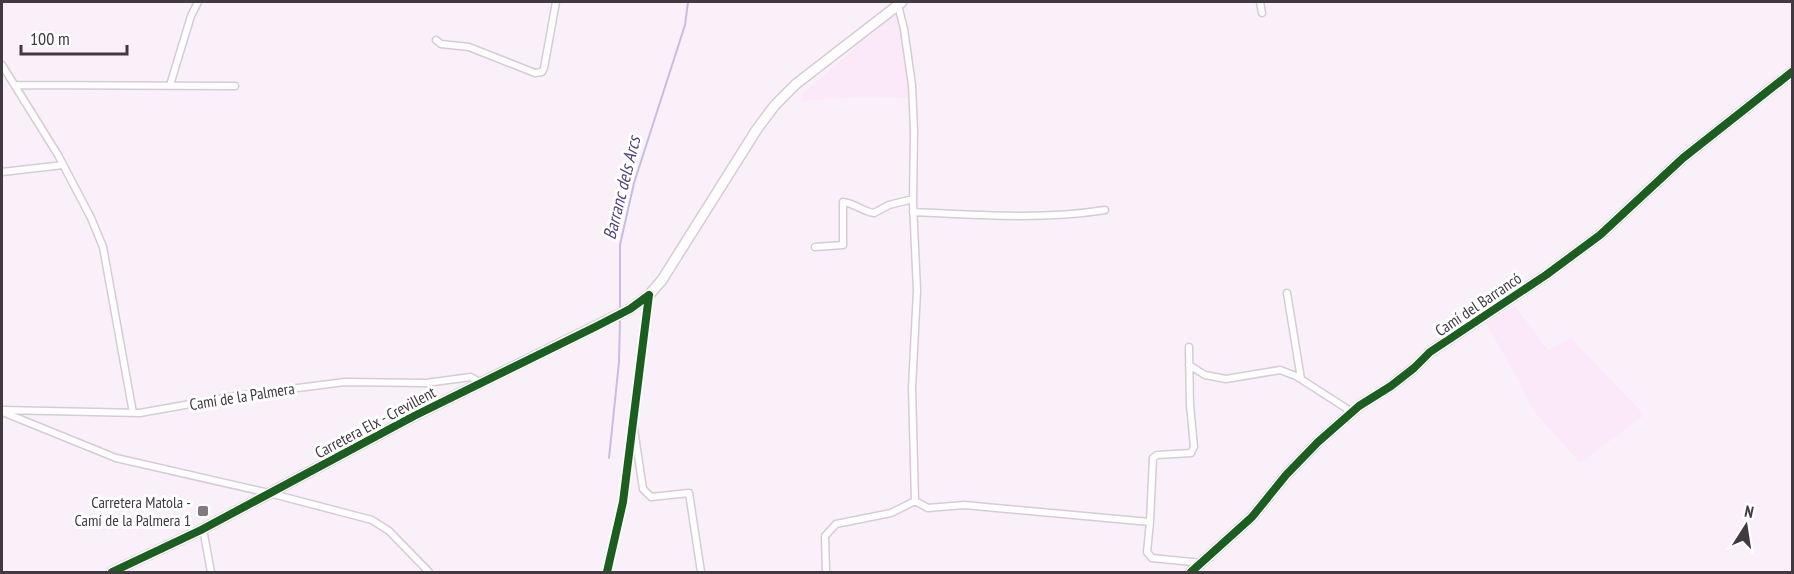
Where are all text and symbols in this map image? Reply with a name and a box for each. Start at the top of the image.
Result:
scale bar [21,18,128,56]
text: 100 m [30,27,70,50]
water label: Barranc dels Arcs [598,132,646,242]
street label: Camí del Barrancó [1431,268,1525,340]
street label: Camí de la Palmera [188,378,296,414]
street label: Carretera Elx - Crevillent [311,381,439,462]
place label: Carretera Matola - Camí de la Palmera 1 [74,492,191,530]
north arrow [1716,496,1776,556]
text: N [1743,501,1755,522]
marker: Carretera Matola - Camí de la Palmera 1 [196,504,210,518]

